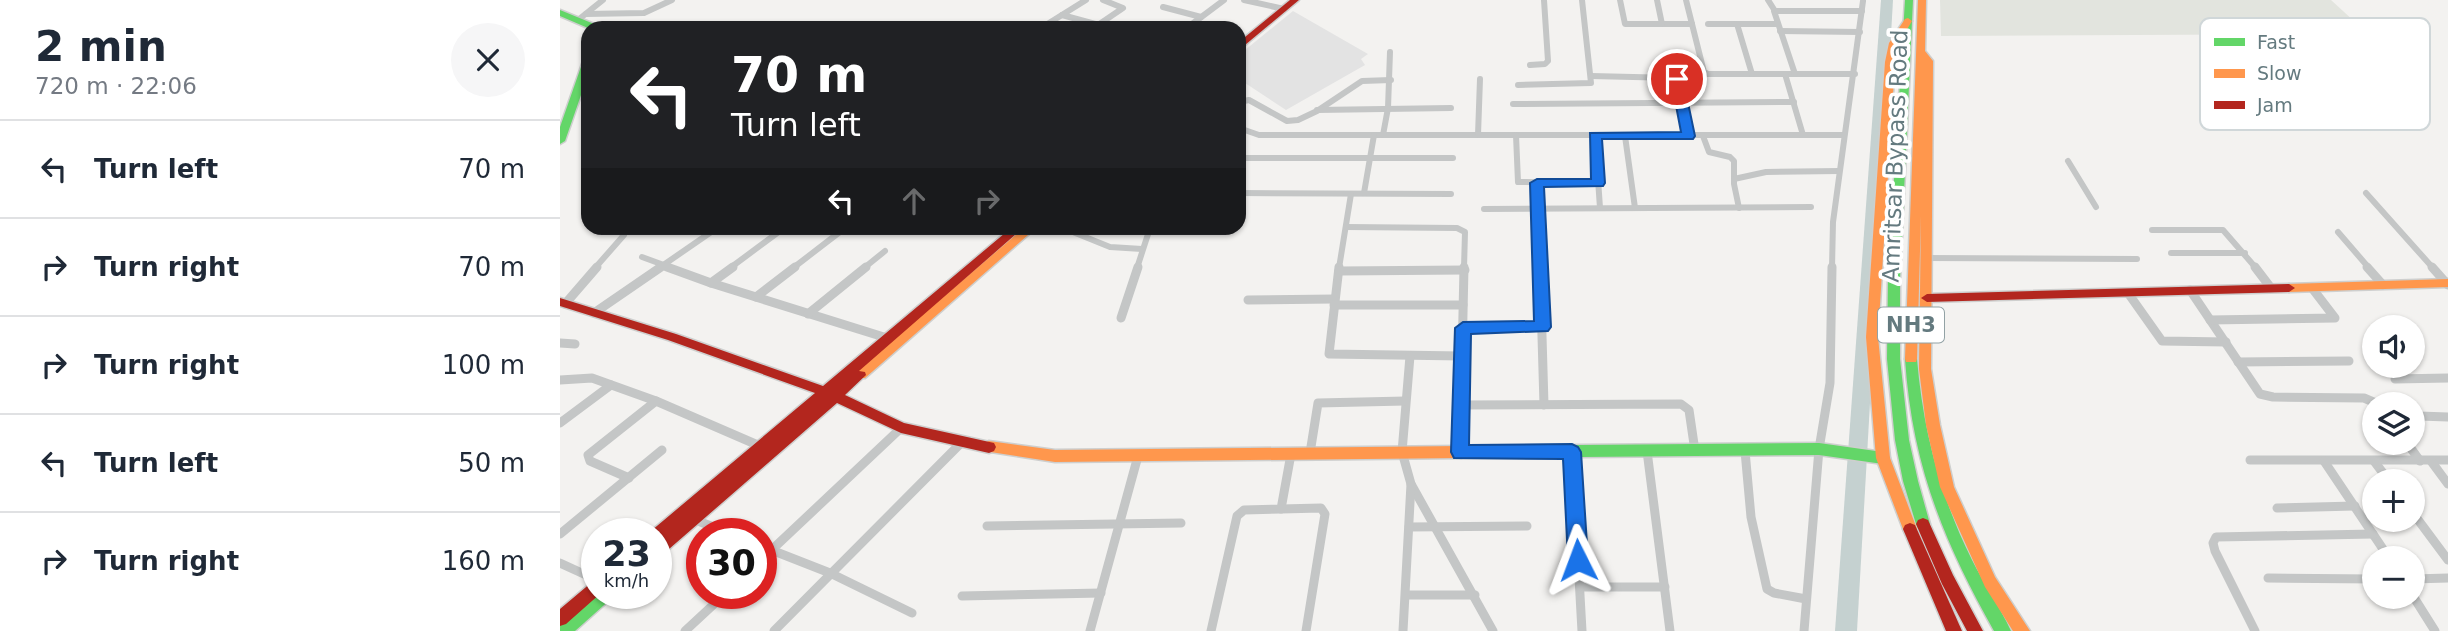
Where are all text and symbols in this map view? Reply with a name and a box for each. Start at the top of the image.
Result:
legend [2200,18,2430,130]
text: 2 min [35,22,167,71]
button: close [451,23,525,97]
street label: Amritsar Bypass Road [1878,29,1912,283]
text: Fast [2257,31,2295,53]
text: 70 m [731,47,867,104]
icon: left [616,49,707,140]
pin [1647,49,1707,109]
icon: arrive [1658,60,1696,98]
text: Slow [2257,62,2302,84]
text: 720 m · 22:06 [35,73,197,99]
text: Jam [2256,94,2293,116]
text: Turn left [731,106,861,144]
icon: left [35,150,73,188]
text: Turn left [94,154,218,184]
text: 70 m [458,154,525,184]
icon: left [822,182,860,220]
icon: ahead [895,182,933,220]
icon: right [968,182,1006,220]
icon: right [35,248,73,286]
text: Turn right [94,252,239,282]
text: 70 m [458,252,525,282]
road number: NH3 [1878,308,1944,342]
map controls [2362,315,2425,609]
button: sound [2362,315,2425,378]
icon: right [35,346,73,384]
text: Turn right [94,350,239,380]
text: 100 m [442,350,525,380]
button: layers [2362,392,2425,455]
icon: left [35,444,73,482]
text: Turn left [94,448,218,478]
text: 50 m [458,448,525,478]
button: + [2362,469,2425,532]
speed limit sign: 30 [686,518,777,609]
position arrow [1541,523,1615,597]
text: 23 [602,534,651,574]
icon: right [35,542,73,580]
text: Turn right [94,546,239,576]
text: 160 m [442,546,525,576]
button: − [2362,546,2425,609]
text: km/h [604,570,649,591]

